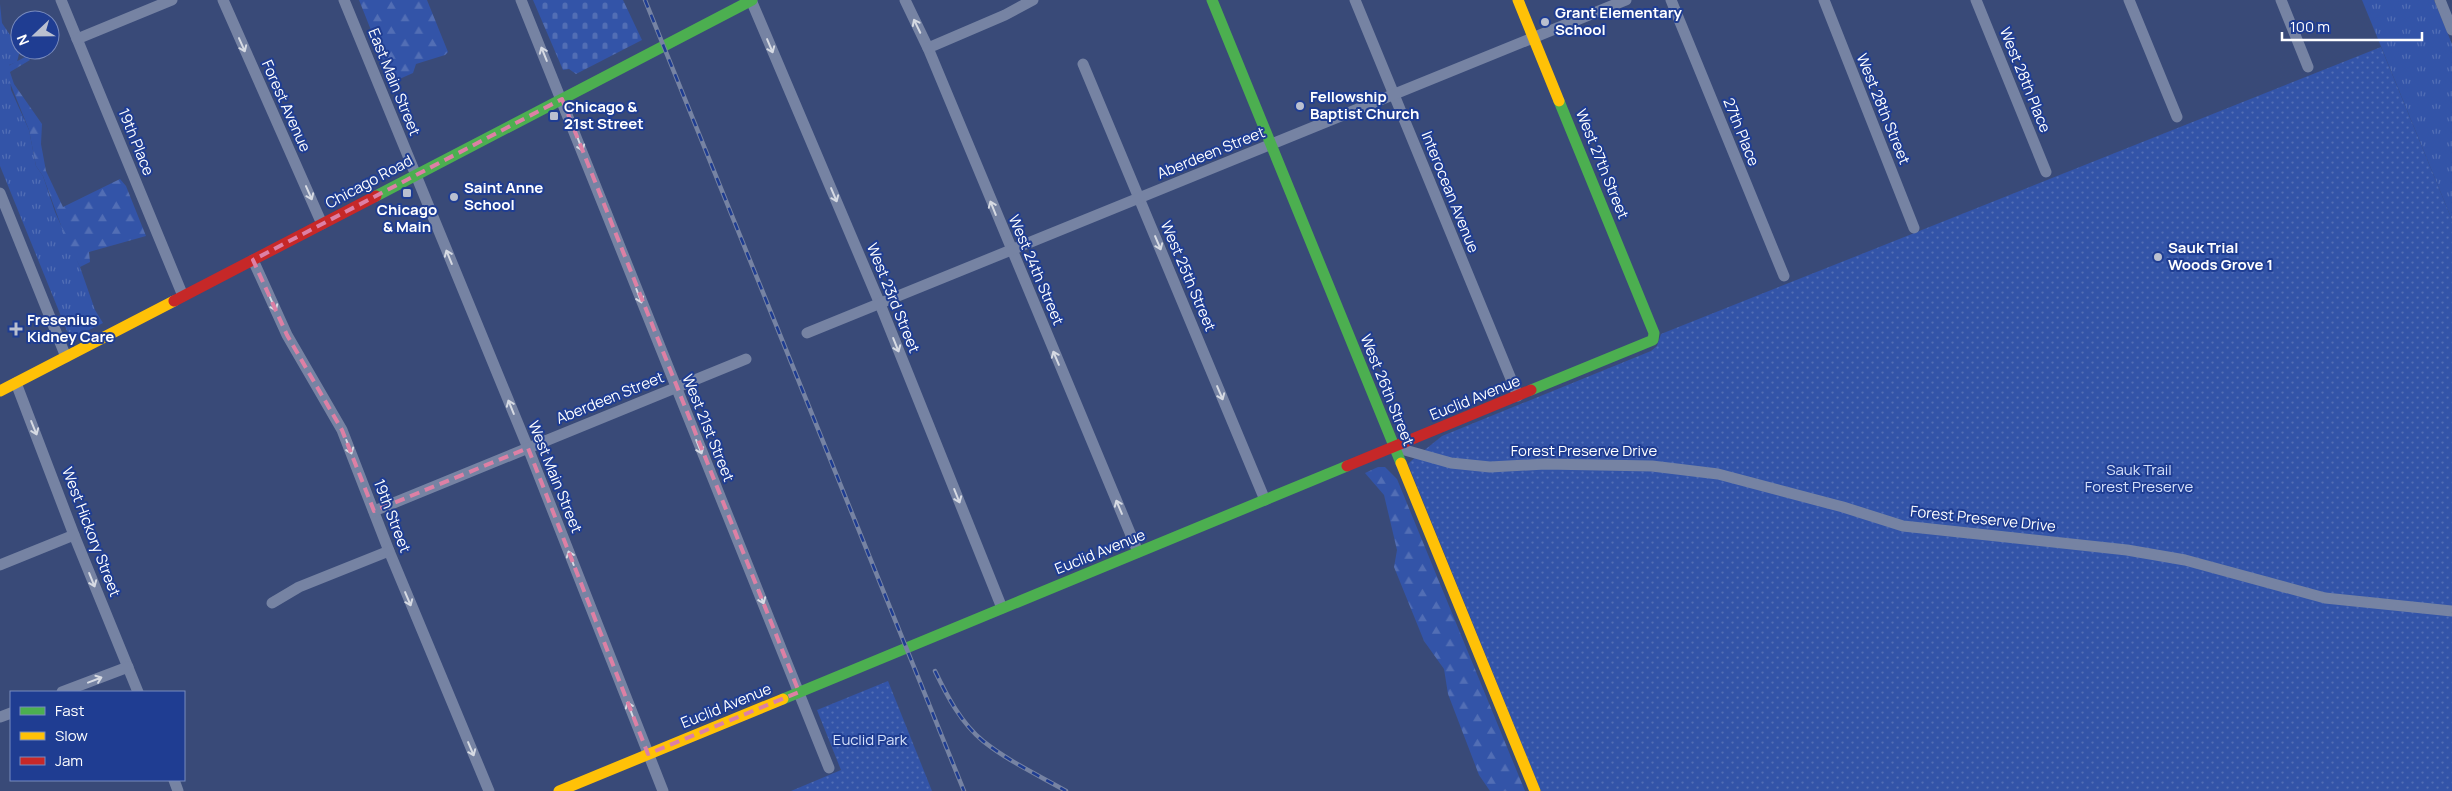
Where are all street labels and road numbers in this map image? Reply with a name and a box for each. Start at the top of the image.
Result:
street label: West 28th Place [1995,24,2056,136]
street label: East Main Street [363,25,426,139]
street label: West 28th Street [1852,50,1915,167]
street label: Forest Avenue [257,57,316,155]
street label: 27th Place [1718,95,1765,169]
street label: 19th Place [113,105,160,179]
street label: West 27th Street [1571,106,1634,222]
street label: Aberdeen Street [1154,121,1268,184]
street label: Interocean Avenue [1417,128,1485,256]
street label: Chicago Road [321,150,416,213]
street label: West 24th Street [1004,211,1069,328]
street label: West 25th Street [1156,217,1221,334]
street label: West 23rd Street [862,240,925,356]
street label: West 26th Street [1356,331,1419,449]
street label: Aberdeen Street [553,366,667,429]
street label: Euclid Avenue [1426,370,1523,425]
street label: West 21st Street [677,371,740,485]
street label: West Main Street [523,418,588,536]
street label: Forest Preserve Drive [1511,440,1657,461]
street label: West Hickory Street [57,464,126,600]
street label: 19th Street [369,476,416,556]
street label: Forest Preserve Drive [1909,500,2057,537]
street label: Euclid Avenue [1051,524,1148,579]
street label: Euclid Avenue [677,678,774,733]

